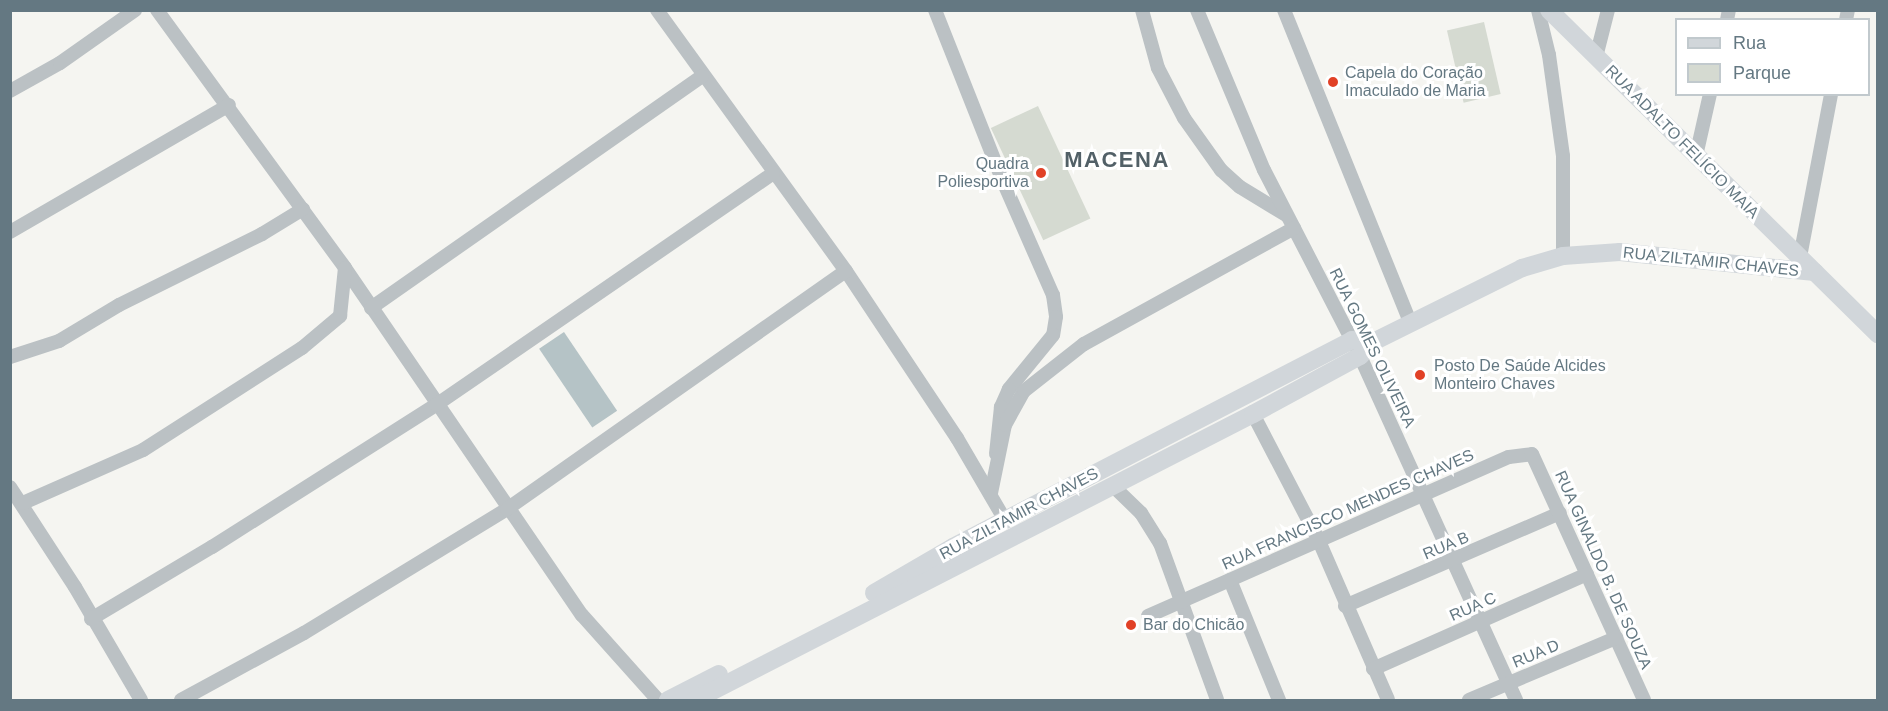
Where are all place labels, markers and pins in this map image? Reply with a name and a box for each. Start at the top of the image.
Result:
place label: Capela do Coração Imaculado de Maria [1345,63,1486,101]
marker: Capela do Coração Imaculado de Maria [1326,75,1340,89]
place label: Quadra Poliesportiva [937,154,1029,192]
marker: Quadra Poliesportiva [1034,166,1048,180]
place label: Posto De Saúde Alcides Monteiro Chaves [1434,356,1607,394]
marker: Posto De Saúde Alcides Monteiro Chaves [1411,366,1429,384]
place label: Bar do Chicão [1143,615,1244,635]
marker: Bar do Chicão [1124,618,1138,632]

